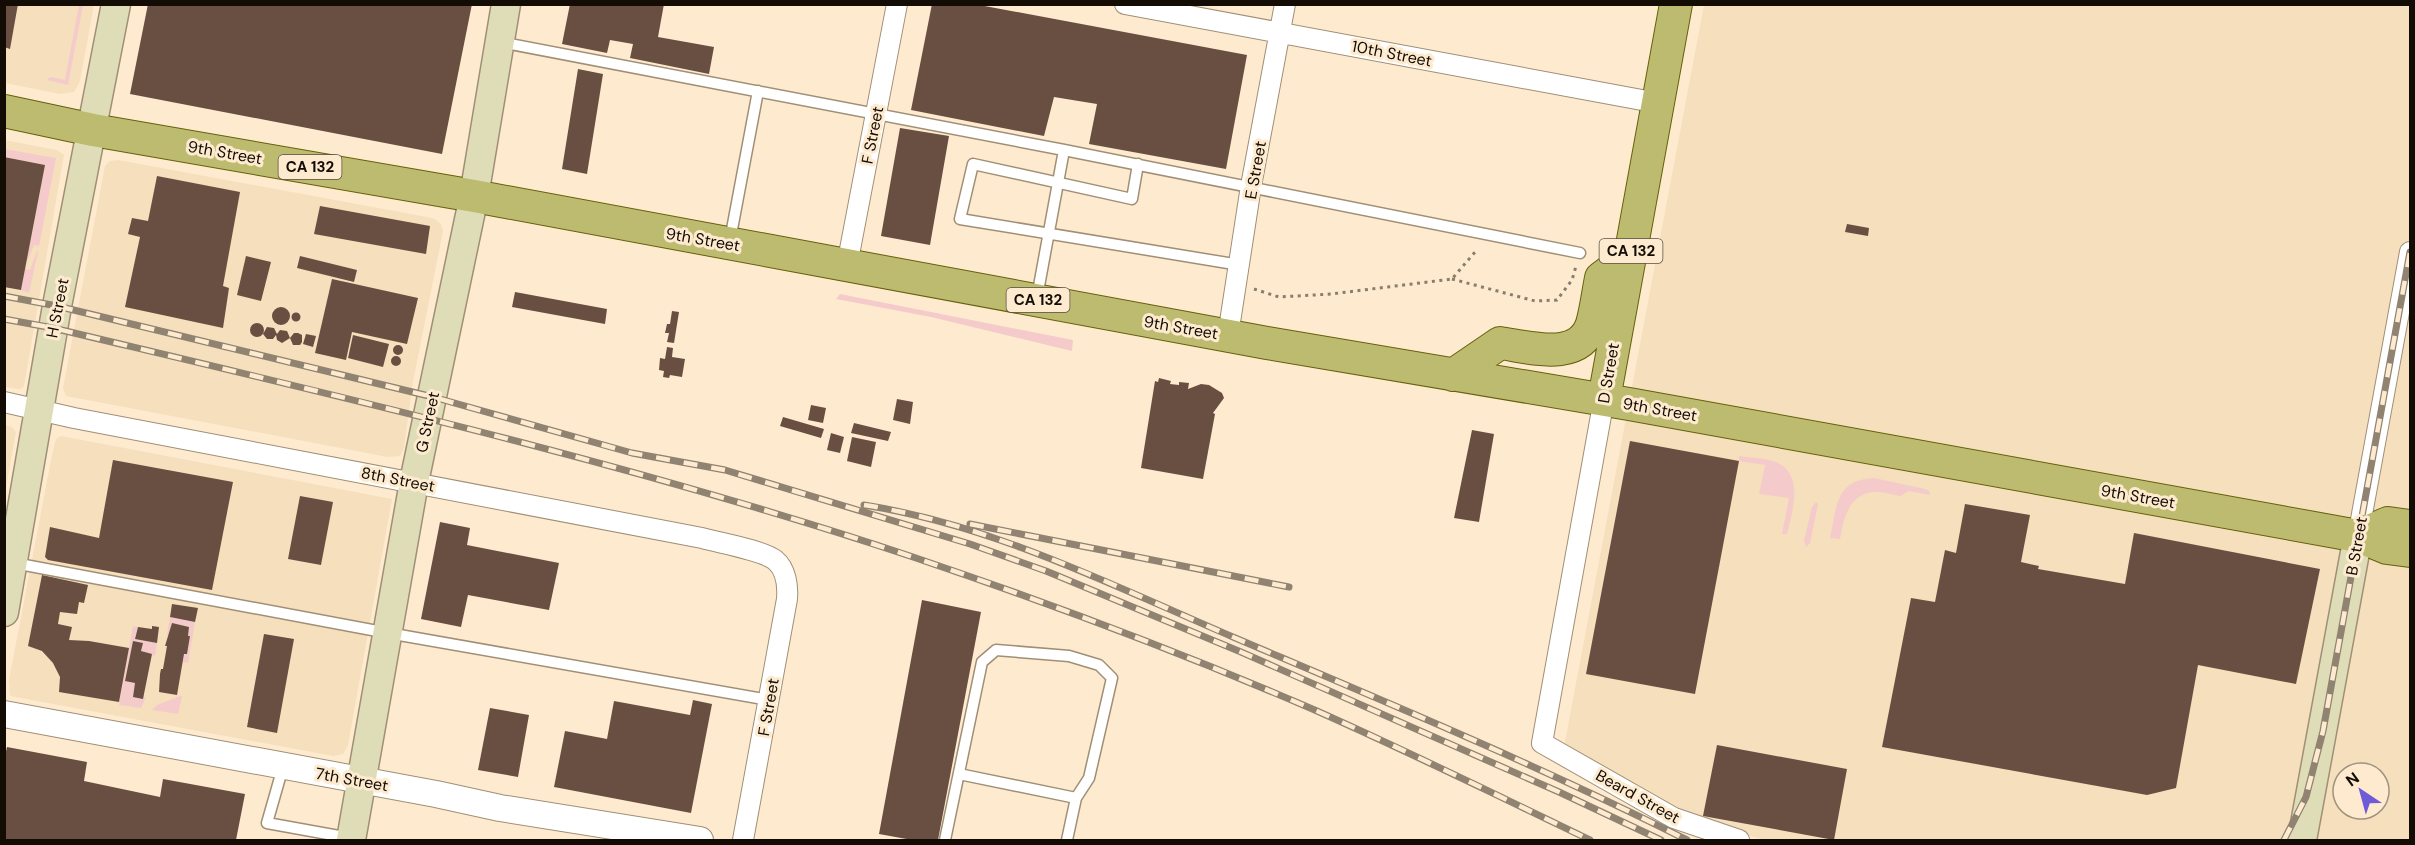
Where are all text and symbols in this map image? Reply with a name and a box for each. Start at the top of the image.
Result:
street label: 10th Street [1350,35,1434,72]
street label: F Street [857,105,888,166]
street label: 9th Street [186,136,264,169]
street label: E Street [1240,139,1271,201]
road number: CA 132 [278,155,342,179]
street label: 9th Street [664,223,742,256]
road number: CA 132 [1600,239,1662,263]
street label: H Street [41,276,74,340]
road number: CA 132 [1006,288,1070,312]
street label: 9th Street [1142,311,1220,344]
street label: D Street [1593,341,1624,405]
street label: G Street [411,390,444,454]
street label: 9th Street [1621,393,1699,426]
street label: 8th Street [359,462,437,497]
street label: 9th Street [2099,480,2177,513]
street label: B Street [2341,515,2372,577]
street label: F Street [753,677,784,738]
north arrow [2331,761,2391,821]
street label: 7th Street [314,763,390,796]
street label: Beard Street [1592,765,1683,828]
text: N [2342,767,2363,791]

